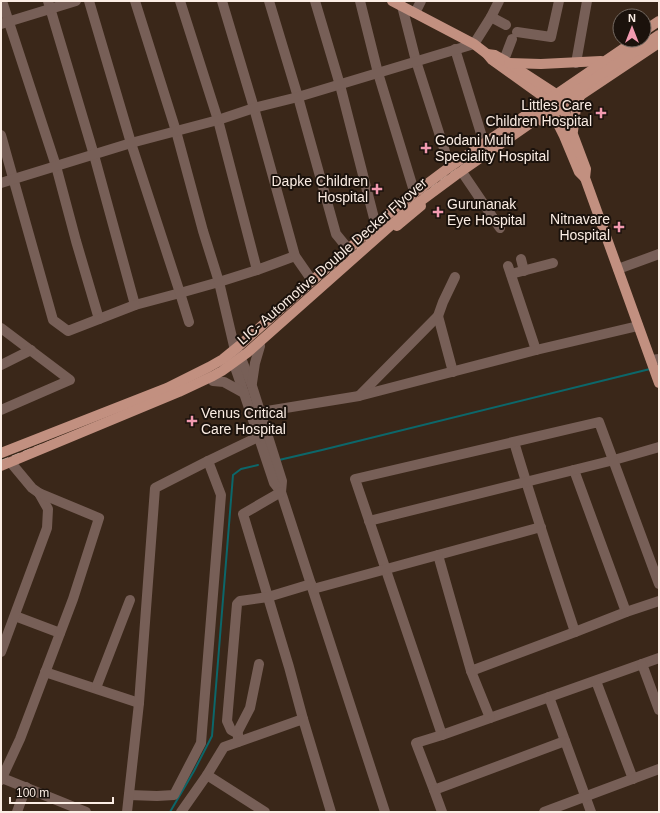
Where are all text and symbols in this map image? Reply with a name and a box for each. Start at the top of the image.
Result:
north arrow [612,8,652,48]
text: N [628,12,636,24]
place label: Littles Care Children Hospital [485,97,592,129]
marker: Littles Care Children Hospital [595,107,607,119]
place label: Godani Multi Speciality Hospital [435,132,549,164]
marker: Godani Multi Speciality Hospital [420,142,432,154]
place label: Dapke Children Hospital [272,173,368,205]
street label: LIC- Automotive Double Decker Flyover [234,174,430,348]
marker: Dapke Children Hospital [371,183,383,195]
place label: Gurunanak Eye Hospital [447,196,526,228]
marker: Gurunanak Eye Hospital [432,206,444,218]
place label: Nitnavare Hospital [550,211,610,243]
marker: Nitnavare Hospital [613,221,625,233]
place label: Venus Critical Care Hospital [201,405,287,437]
marker: Venus Critical Care Hospital [186,415,198,427]
scale bar [10,779,113,805]
text: 100 m [16,786,49,800]

